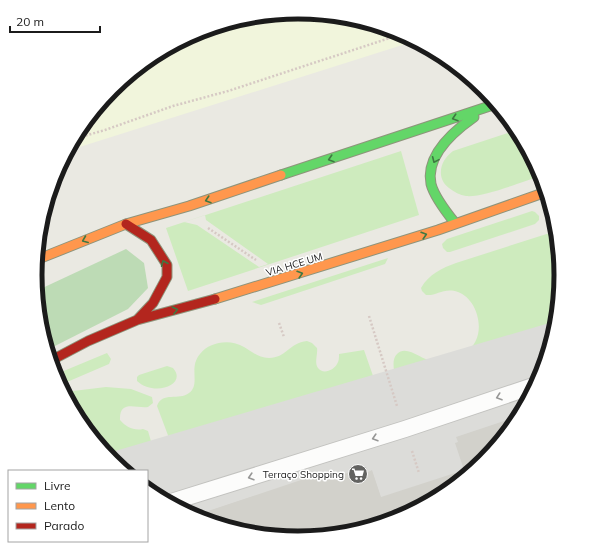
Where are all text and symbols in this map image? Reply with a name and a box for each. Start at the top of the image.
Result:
scale bar [10,8,100,34]
text: 20 m [16,14,44,29]
one-way arrow [451,113,458,122]
one-way arrow [328,154,335,163]
one-way arrow [431,157,439,164]
one-way arrow [205,195,212,204]
one-way arrow [420,231,427,240]
one-way arrow [81,236,88,244]
street label: VIA HCE UM [264,250,324,279]
one-way arrow [161,260,169,267]
one-way arrow [296,270,303,279]
one-way arrow [172,307,178,315]
one-way arrow [495,392,502,401]
one-way arrow [372,433,379,442]
supermarket icon: Terraço Shopping [347,463,369,485]
place label: Terraço Shopping [263,468,344,481]
legend [8,470,148,542]
one-way arrow [248,472,255,481]
text: Livre [44,478,71,493]
text: Lento [44,498,75,513]
text: Parado [44,518,84,533]

